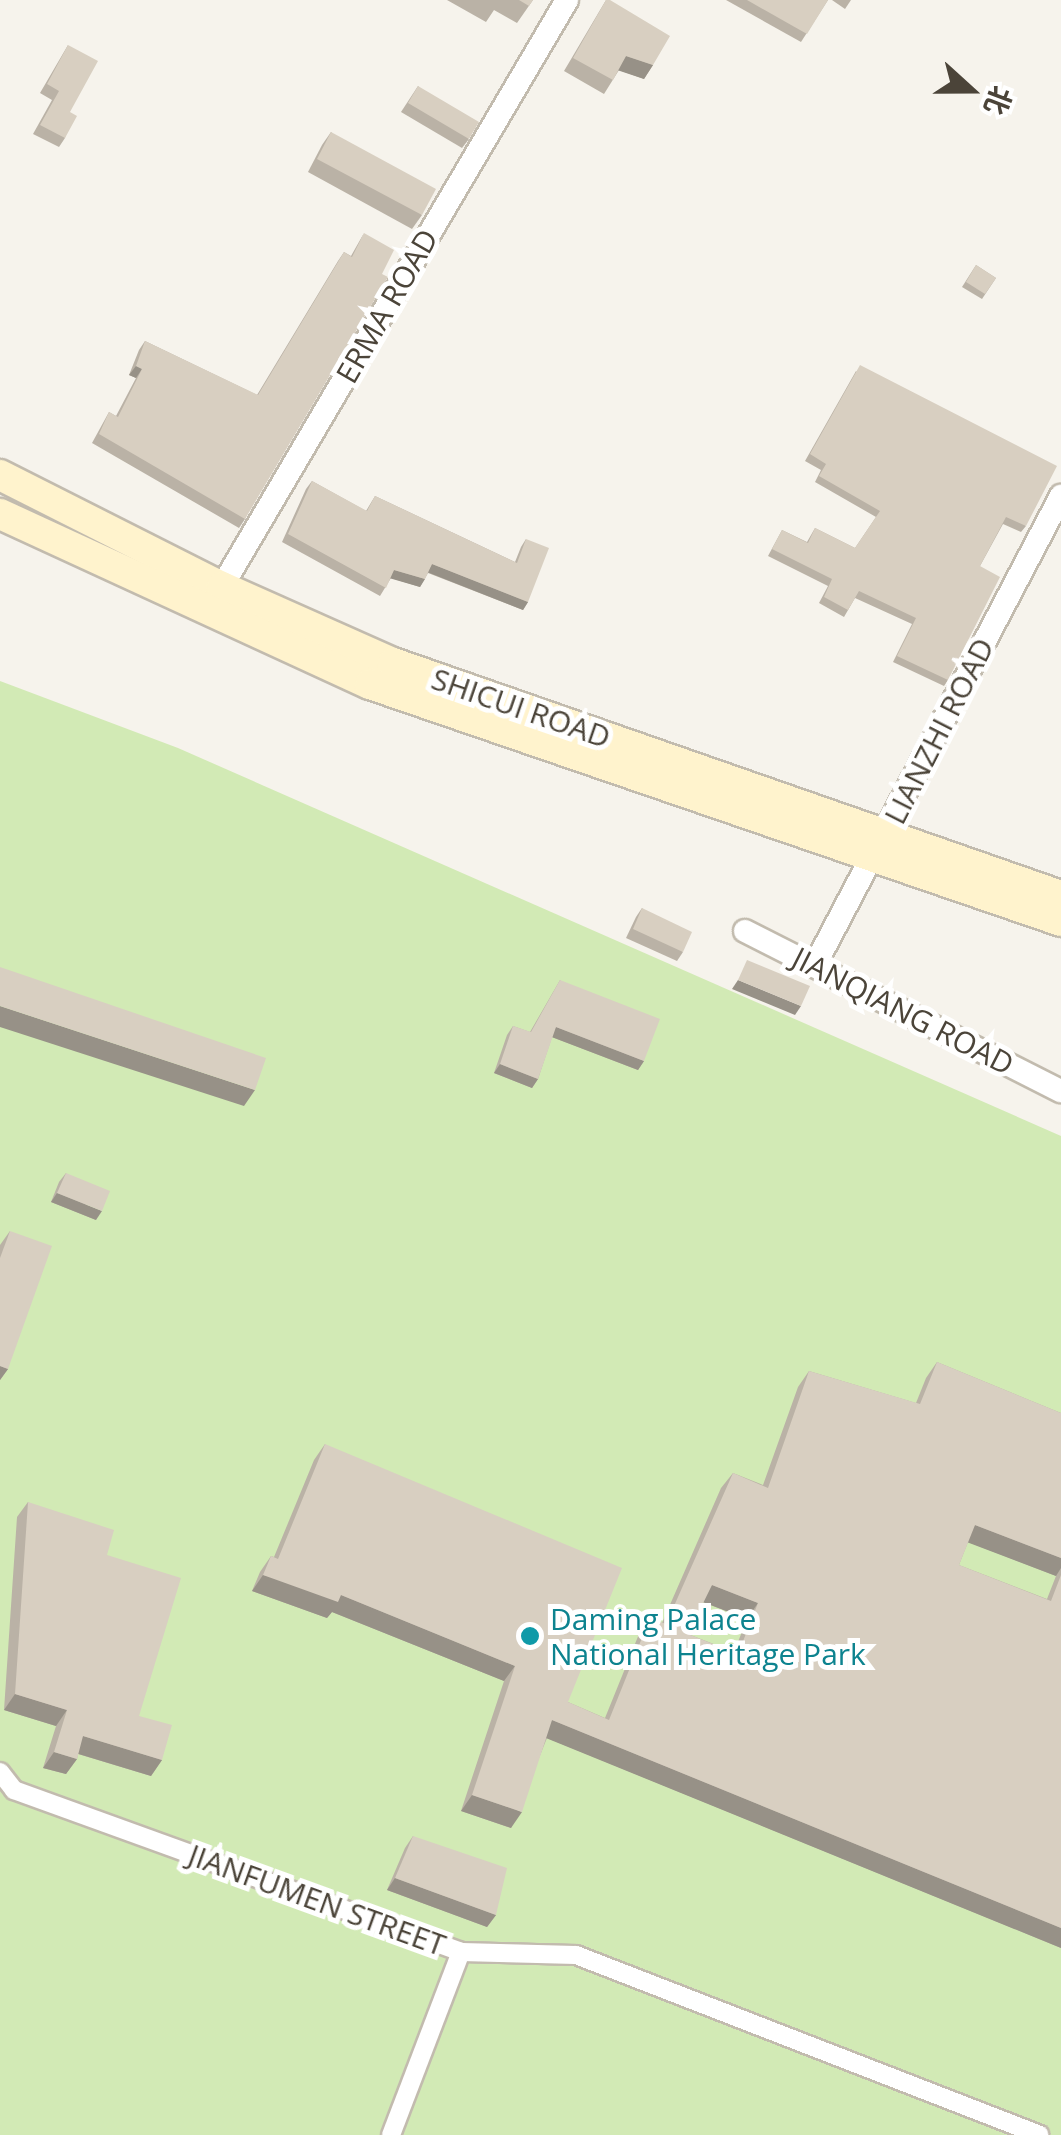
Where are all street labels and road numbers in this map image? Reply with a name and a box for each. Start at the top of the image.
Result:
street label: ERMA ROAD [329,223,445,389]
street label: LIANZHI ROAD [877,632,1001,830]
street label: SHICUI ROAD [427,661,615,755]
street label: JIANQIANG ROAD [786,940,1020,1082]
street label: JIANFUMEN STREET [184,1837,450,1963]

